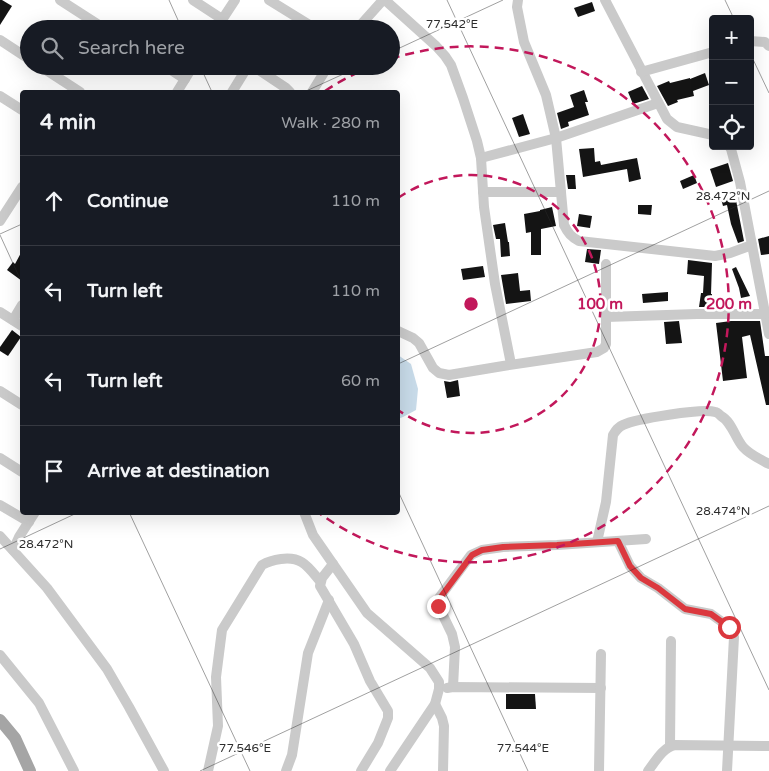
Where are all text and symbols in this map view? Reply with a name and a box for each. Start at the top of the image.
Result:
map controls [709,15,754,150]
button: + [709,15,754,60]
text: 77.542°E [426,17,479,31]
search box [20,20,400,75]
icon: search [38,34,66,62]
text: Search here [78,37,185,59]
button: − [709,60,754,105]
button: locate [709,105,754,150]
text: 4 min [40,110,96,135]
text: Walk · 280 m [281,113,380,133]
icon: ahead [40,187,68,215]
text: 28.472°N [696,189,750,203]
text: Continue [87,190,169,212]
text: 110 m [331,191,380,211]
icon: left [40,277,68,305]
text: Turn left [87,280,163,302]
text: 110 m [331,281,380,301]
centre of rings [462,295,480,313]
text: 100 m [577,295,623,313]
text: 200 m [706,295,752,313]
icon: left [40,367,68,395]
text: Turn left [87,370,163,392]
text: 60 m [341,371,380,391]
icon: arrive [40,457,68,485]
text: Arrive at destination [87,460,270,482]
text: 28.474°N [696,504,750,518]
text: 28.472°N [19,537,73,551]
route end [427,595,450,618]
route start [718,616,741,639]
text: 77.546°E [219,741,271,755]
text: 77.544°E [497,741,550,755]

